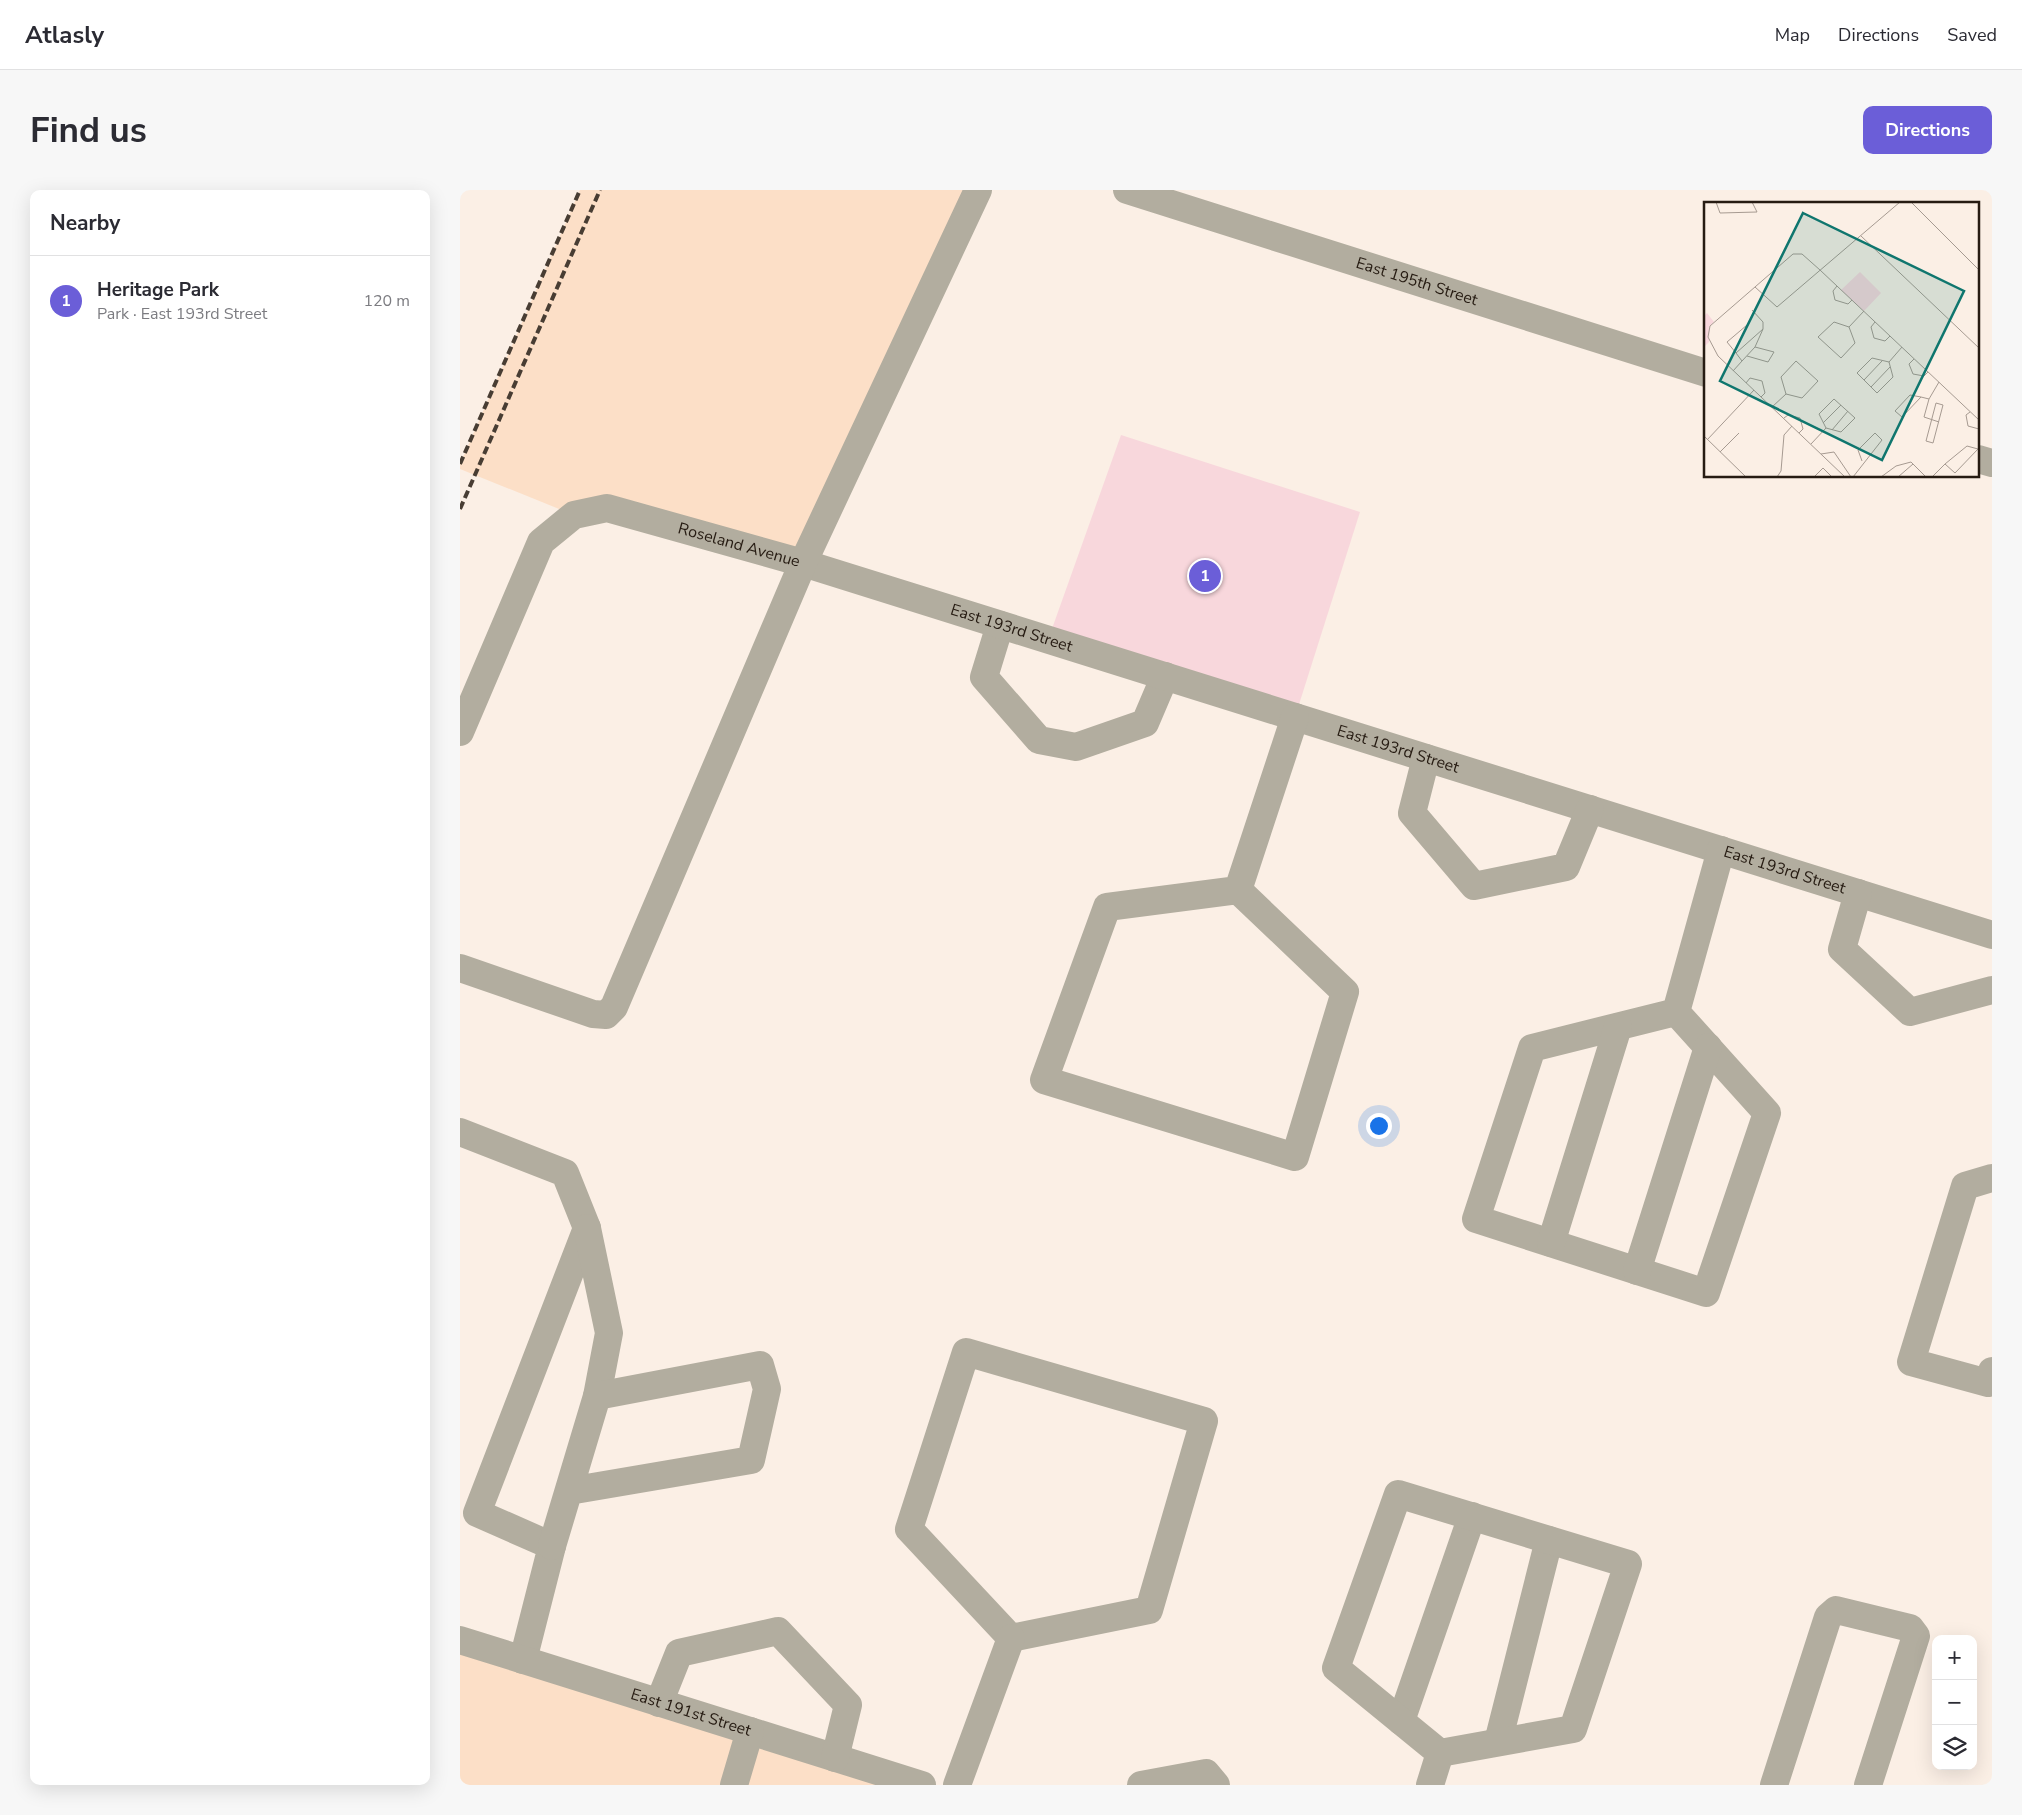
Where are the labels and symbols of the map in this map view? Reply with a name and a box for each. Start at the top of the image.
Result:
inset map [1704,202,1980,478]
street label: East 195th Street [1353,252,1481,311]
street label: Roseland Avenue [675,517,803,573]
pin: 1 [1189,557,1221,595]
street label: East 193rd Street [948,599,1076,658]
street label: East 193rd Street [1334,720,1462,779]
street label: East 193rd Street [1721,841,1849,900]
your location [1366,1113,1392,1139]
street label: East 191st Street [628,1683,754,1742]

